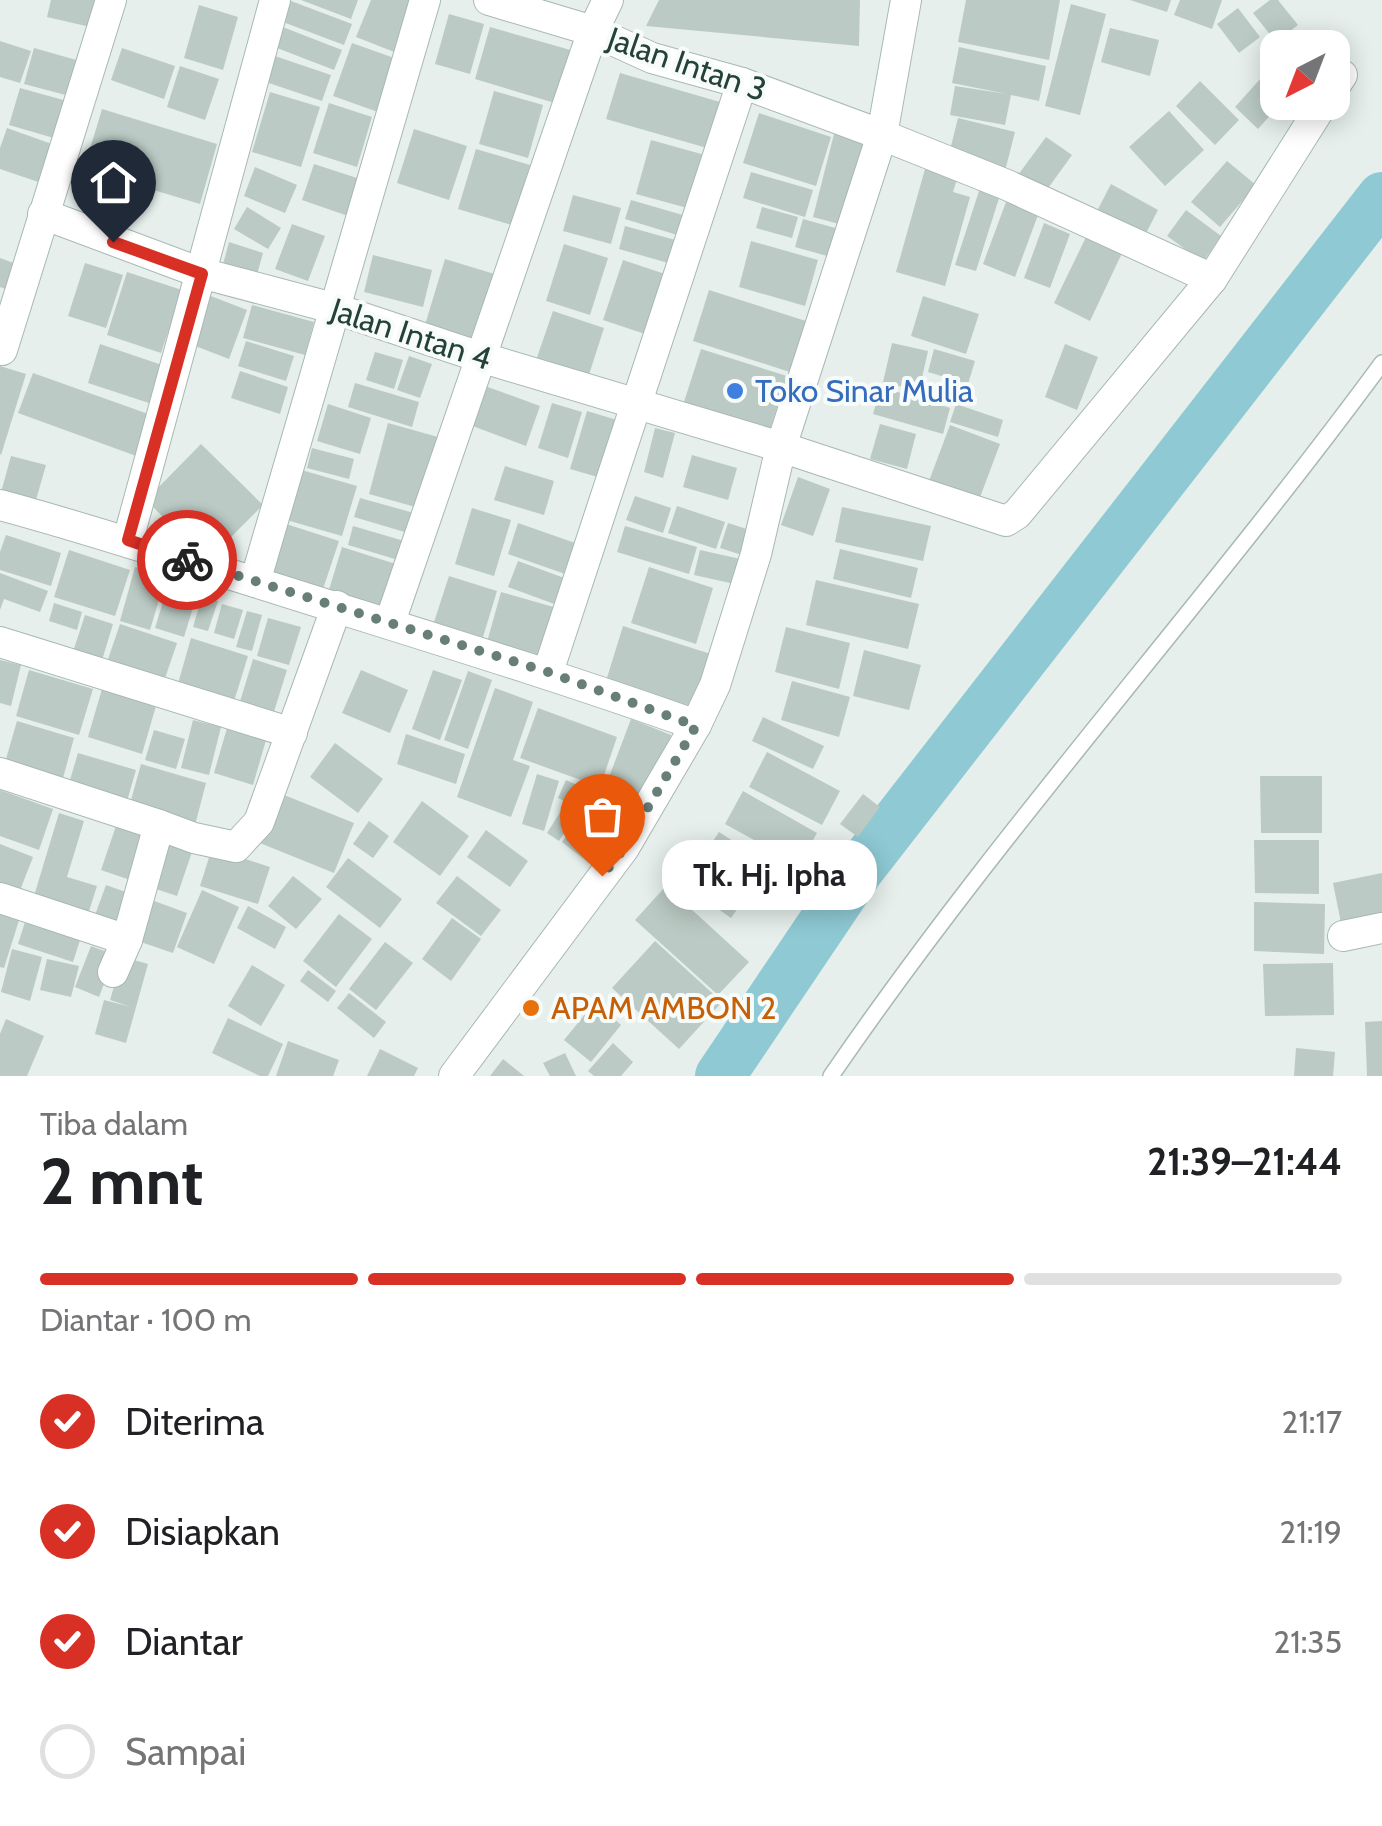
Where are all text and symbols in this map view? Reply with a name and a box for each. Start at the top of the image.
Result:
street label: Jalan Intan 3 [602,18,772,109]
north arrow [1260,30,1350,120]
map controls [1260,30,1350,120]
pin [71,140,156,243]
icon: home [86,155,141,210]
street label: Jalan Intan 4 [325,289,496,378]
place label: Toko Sinar Mulia [755,371,974,410]
marker: Toko Sinar Mulia [724,380,746,402]
courier [137,510,237,610]
icon: bike [160,533,215,588]
pin [560,774,645,877]
icon: bag [575,789,630,844]
callout: Tk. Hj. Ipha [662,841,877,911]
text: Tk. Hj. Ipha [693,855,846,894]
place label: APAM AMBON 2 [551,988,776,1027]
marker: APAM AMBON 2 [520,997,542,1019]
text: Tiba dalam [40,1104,188,1143]
text: 21:39–21:44 [1147,1138,1342,1185]
text: 2 mnt [40,1141,203,1220]
text: Diantar · 100 m [40,1300,251,1339]
icon: check [40,1394,95,1449]
text: Diterima [125,1398,264,1445]
text: 21:17 [1282,1402,1342,1441]
icon: check [40,1504,95,1559]
text: Disiapkan [125,1508,280,1555]
text: 21:19 [1280,1512,1342,1551]
icon: check [40,1614,95,1669]
text: Diantar [125,1618,243,1665]
text: 21:35 [1274,1622,1342,1661]
text: Sampai [125,1728,246,1775]

